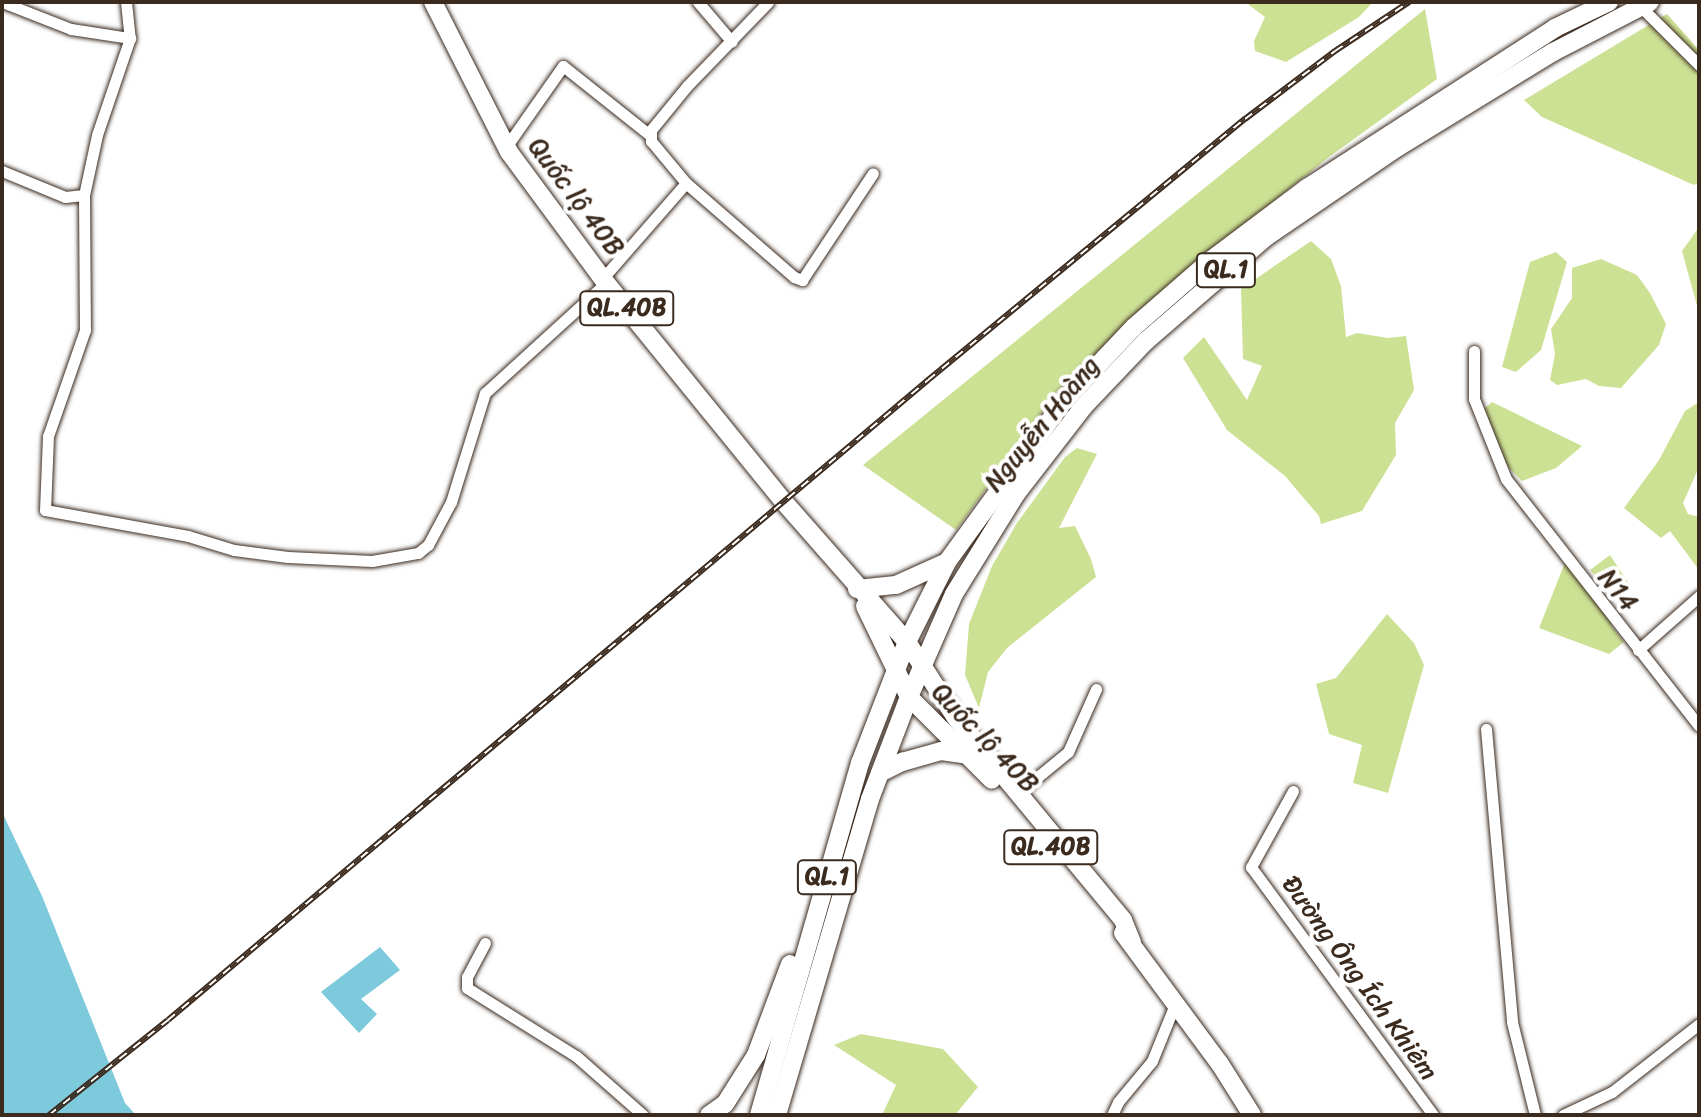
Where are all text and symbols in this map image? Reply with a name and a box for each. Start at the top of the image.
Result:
street label: Quốc lộ 40B [521,132,631,262]
road number: QL.1 [1194,250,1258,290]
road number: QL.40B [579,288,675,328]
street label: Nguyễn Hoàng [978,350,1106,498]
street label: N14 [1592,563,1644,617]
street label: Quốc lộ 40B [925,677,1045,799]
road number: QL.40B [1003,827,1099,867]
road number: QL.1 [795,857,859,897]
street label: Đường Ông Ích Khiêm [1275,870,1445,1086]

